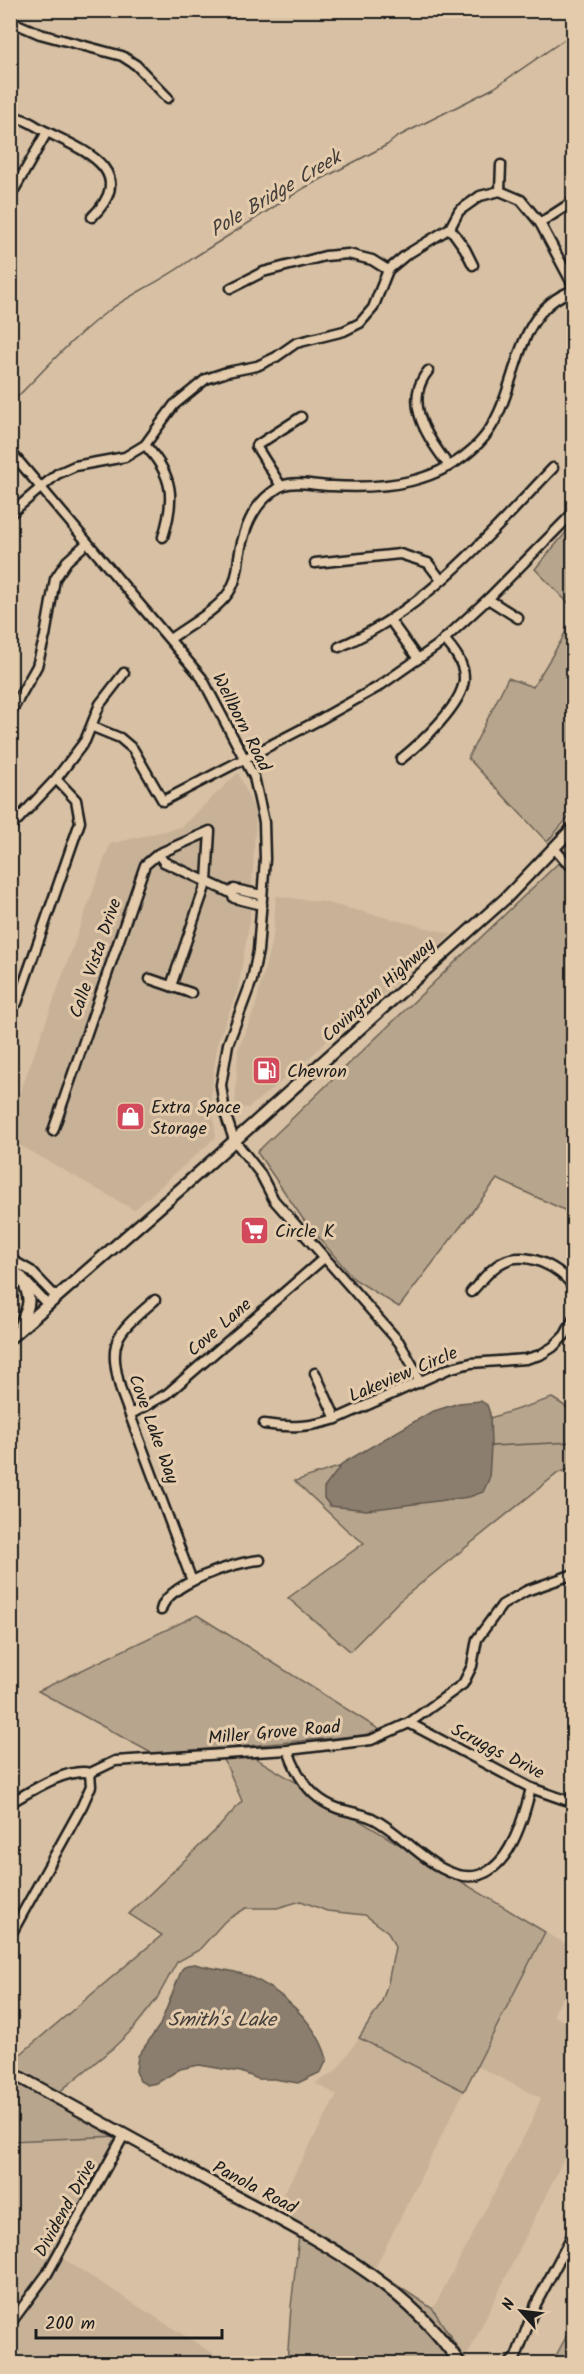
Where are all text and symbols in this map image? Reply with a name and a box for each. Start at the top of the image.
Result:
water label: Pole Bridge Creek [204,141,350,247]
street label: Wellborn Road [203,668,278,778]
street label: Calle Vista Drive [62,895,130,1022]
street label: Covington Highway [316,932,443,1050]
fuel station icon: Chevron [250,1055,282,1087]
place label: Chevron [287,1058,347,1087]
place label: Extra Space Storage [151,1094,241,1144]
shop icon: Extra Space Storage [114,1101,146,1133]
supermarket icon: Circle K [238,1215,270,1247]
place label: Circle K [275,1218,335,1247]
street label: Cove Lane [181,1292,259,1365]
street label: Lakeview Circle [345,1339,462,1411]
street label: Cove Lake Way [119,1371,186,1489]
street label: Miller Grove Road [207,1713,342,1754]
street label: Scruggs Drive [445,1716,549,1788]
water label: Smith's Lake [168,2005,278,2037]
street label: Dividend Drive [27,2154,105,2263]
street label: Panola Road [207,2154,303,2223]
north arrow [491,2281,551,2341]
text: N [496,2294,522,2315]
scale bar [36,2302,222,2340]
text: 200 m [45,2310,95,2339]

